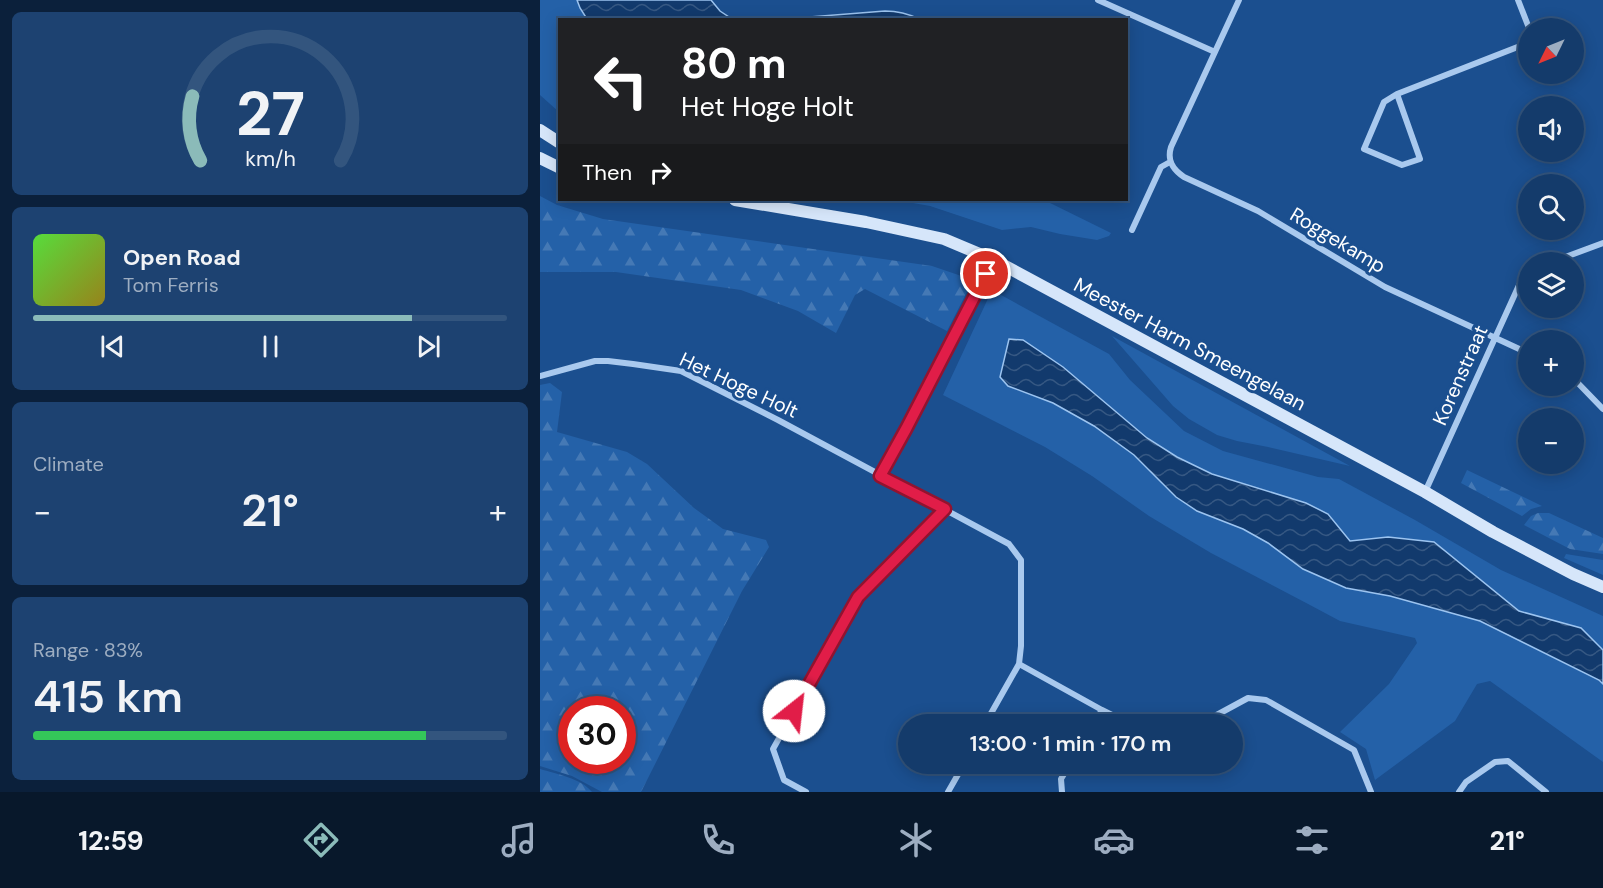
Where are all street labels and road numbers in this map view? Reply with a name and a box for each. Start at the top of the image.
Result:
street label: Roggekamp [1285,201,1391,279]
street label: Meester Harm Smeengelaan [1069,272,1311,416]
street label: Korenstraat [1426,321,1494,429]
street label: Het Hoge Holt [675,346,803,424]

